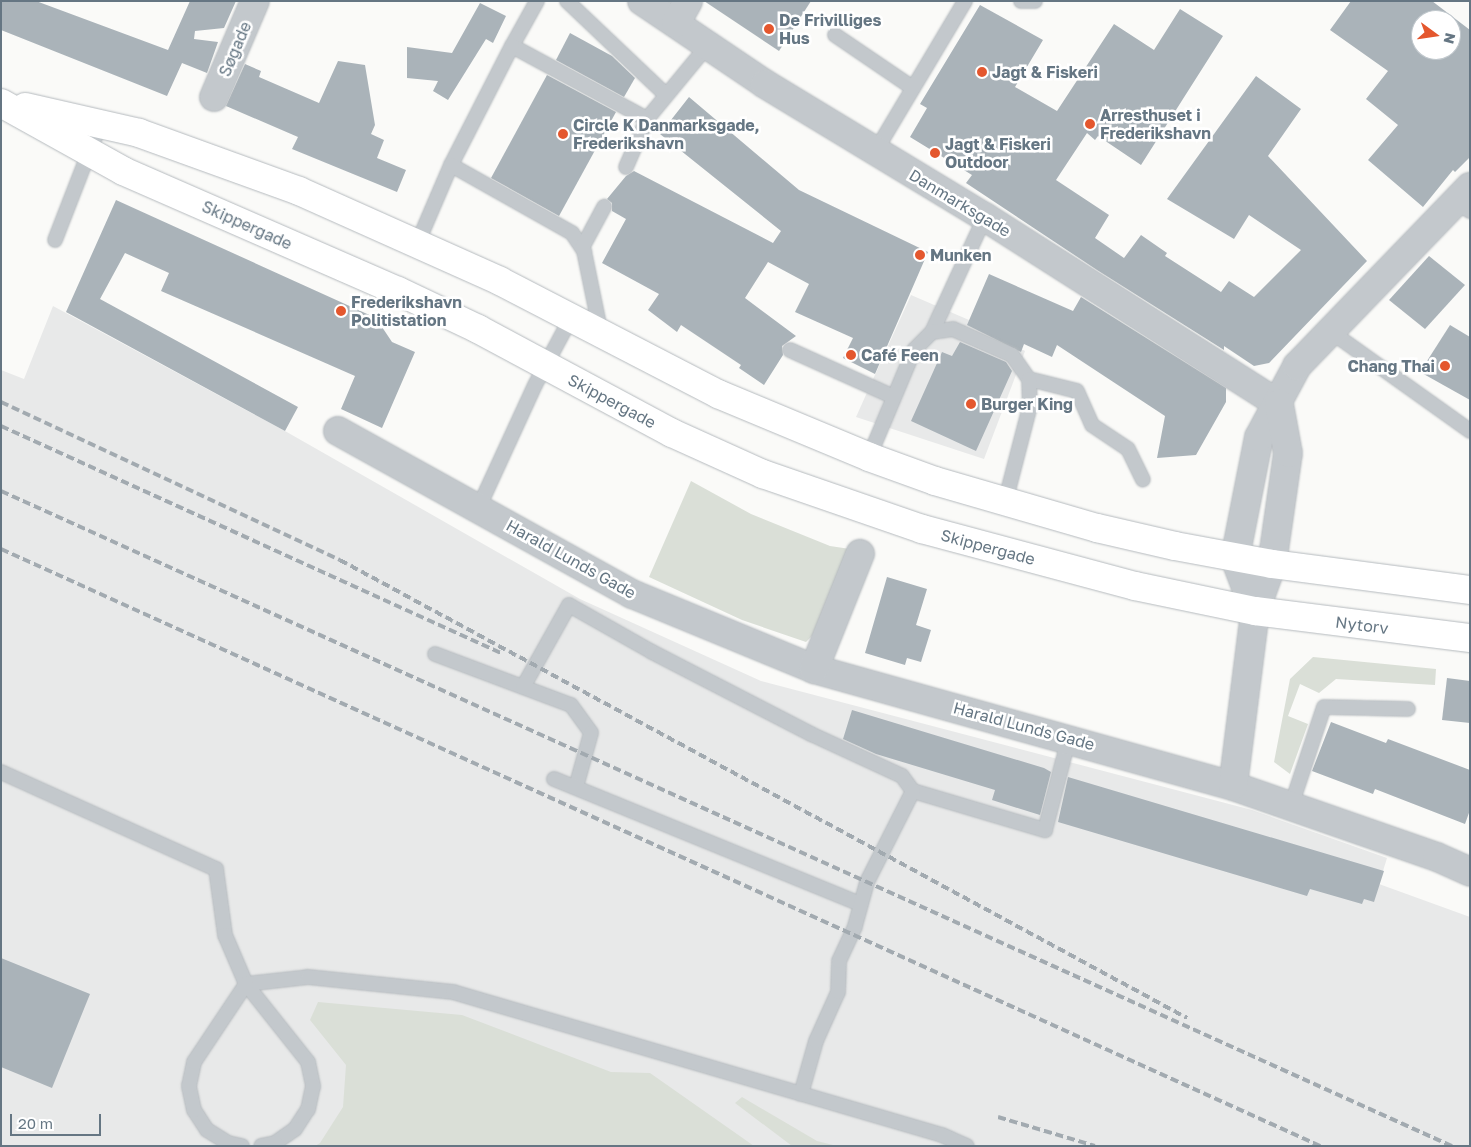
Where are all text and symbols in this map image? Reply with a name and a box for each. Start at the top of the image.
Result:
place label: De Frivilliges Hus [779,10,881,48]
north arrow [1411,10,1461,60]
street label: Søgade [215,19,255,79]
marker: De Frivilliges Hus [763,23,775,35]
text: N [1441,31,1460,46]
place label: Jagt & Fiskeri [992,62,1098,82]
marker: Jagt & Fiskeri [976,66,988,78]
place label: Arresthuset i Frederikshavn [1100,105,1211,143]
place label: Circle K Danmarksgade, Frederikshavn [573,115,760,153]
marker: Arresthuset i Frederikshavn [1084,118,1096,130]
marker: Circle K Danmarksgade, Frederikshavn [557,128,569,140]
place label: Jagt & Fiskeri Outdoor [945,134,1051,172]
marker: Jagt & Fiskeri Outdoor [929,147,941,159]
street label: Danmarksgade [906,165,1014,241]
street label: Skippergade [199,197,295,253]
place label: Munken [930,245,992,265]
marker: Munken [914,249,926,261]
place label: Frederikshavn Politistation [351,292,462,330]
marker: Frederikshavn Politistation [335,305,347,317]
place label: Café Feen [861,345,939,365]
marker: Café Feen [845,349,857,361]
place label: Chang Thai [1347,356,1435,376]
marker: Chang Thai [1439,360,1451,372]
street label: Skippergade [565,370,659,432]
place label: Burger King [981,394,1073,414]
marker: Burger King [965,398,977,410]
street label: Harald Lunds Gade [503,515,639,603]
street label: Skippergade [939,525,1037,569]
street label: Nytorv [1334,612,1390,638]
street label: Harald Lunds Gade [951,698,1097,754]
scale bar [12,1104,104,1136]
text: 20 m [18,1114,53,1132]

